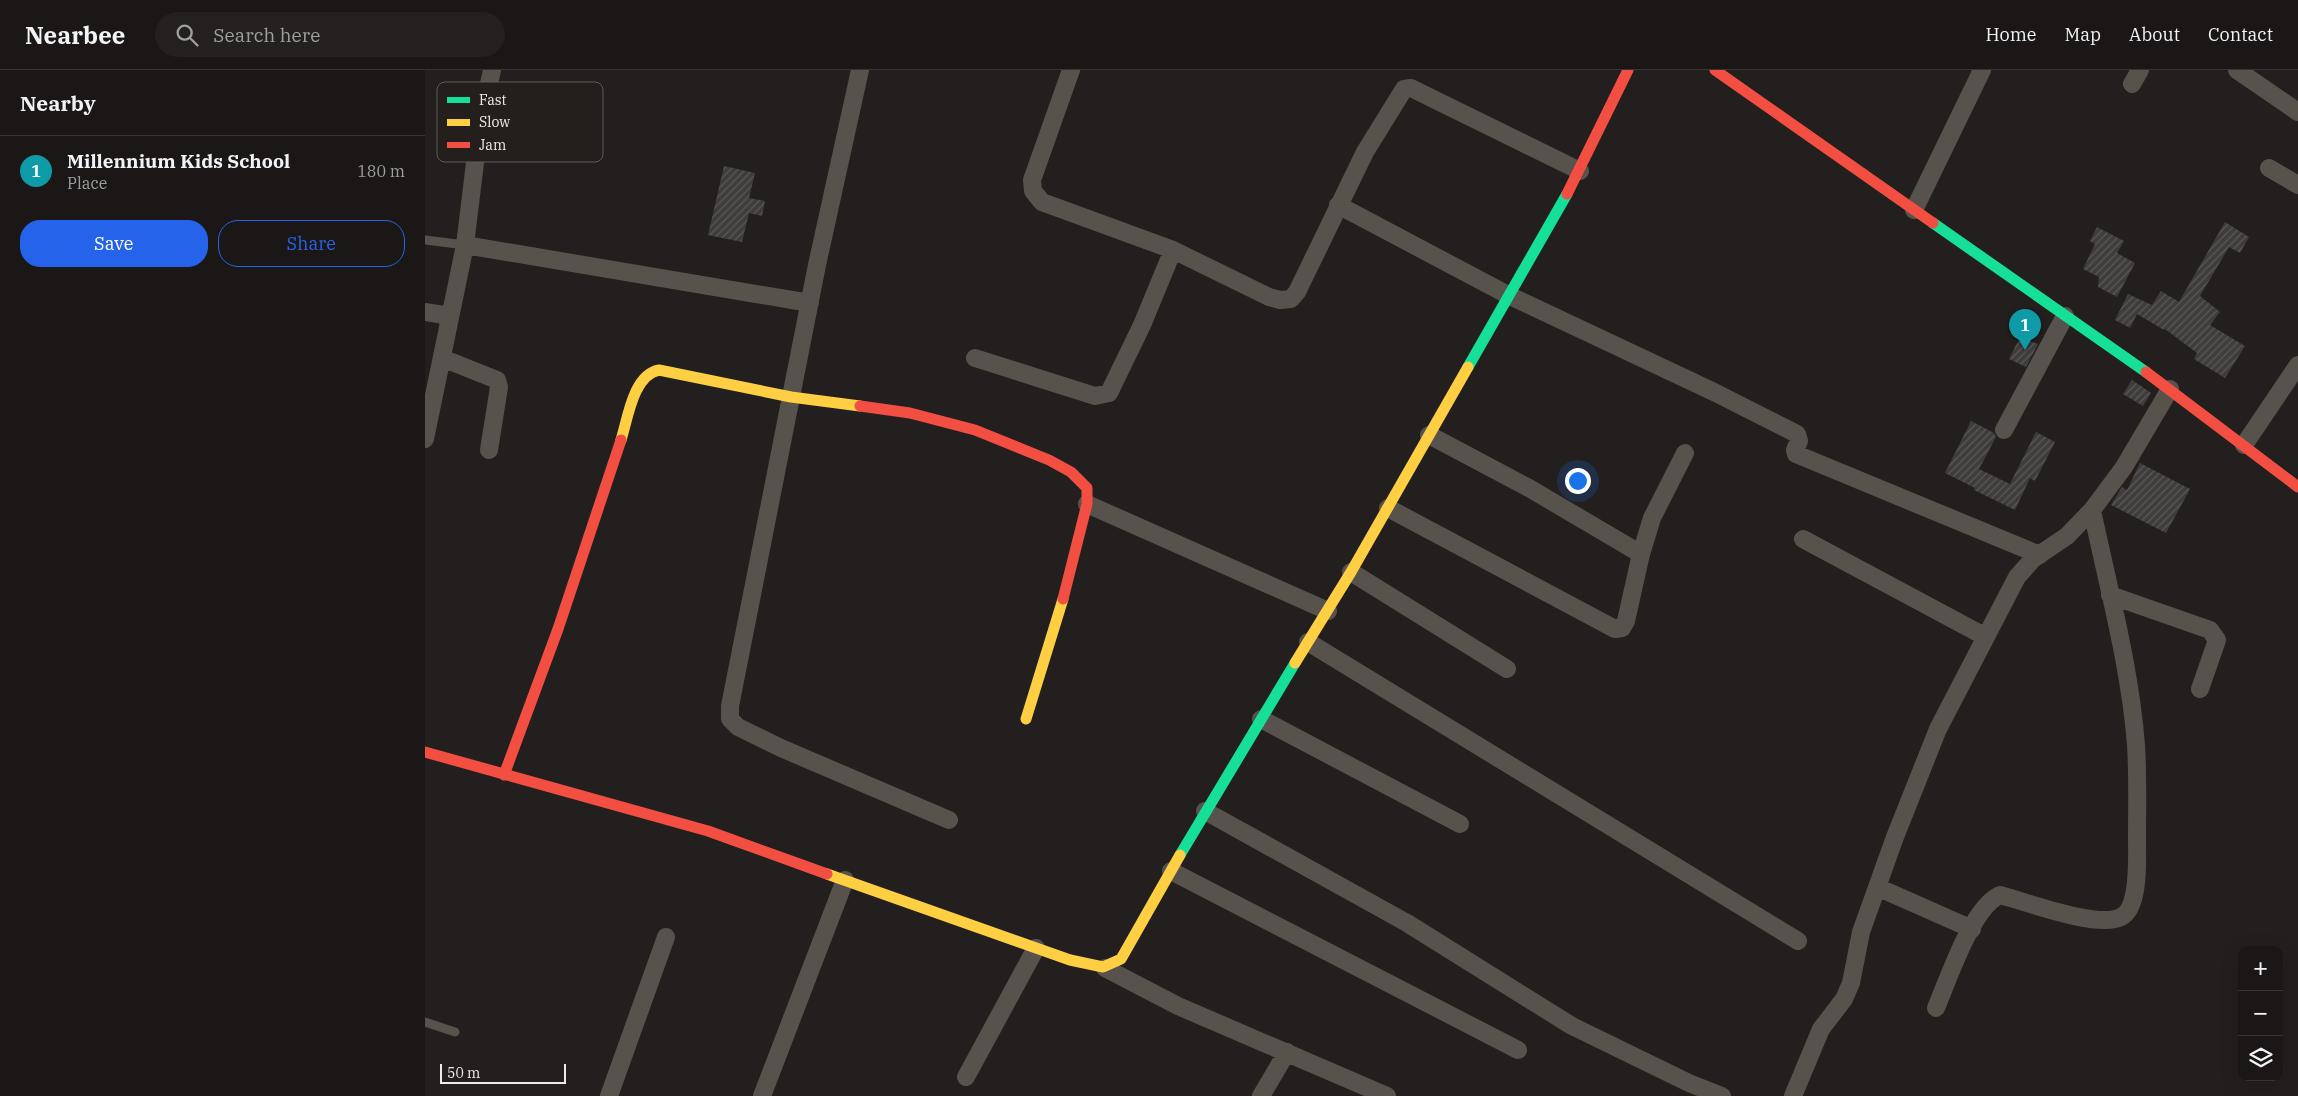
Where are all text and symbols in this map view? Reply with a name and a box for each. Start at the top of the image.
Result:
search box [155,12,505,57]
text: Nearbee [25,19,125,51]
icon: search [173,21,201,49]
text: Search here [213,23,320,47]
text: Home [1985,23,2037,46]
text: Map [2065,23,2101,46]
text: About [2129,23,2180,46]
text: Contact [2208,23,2273,46]
legend [437,82,603,162]
text: Nearby [20,89,96,117]
text: Fast [479,91,507,109]
text: Slow [479,113,510,131]
text: Jam [479,136,506,154]
text: Millennium Kids School [67,149,290,173]
text: 1 [31,161,41,181]
text: 180 m [357,161,405,181]
text: Place [67,173,107,193]
button: Save [20,220,208,267]
button: Share [218,220,405,267]
pin: 1 [2009,309,2041,350]
your location [1565,468,1591,494]
map controls [2238,946,2283,1081]
button: + [2238,946,2283,991]
button: − [2238,991,2283,1036]
button: layers [2238,1036,2283,1081]
scale bar [440,1061,566,1084]
text: 50 m [447,1064,480,1082]

